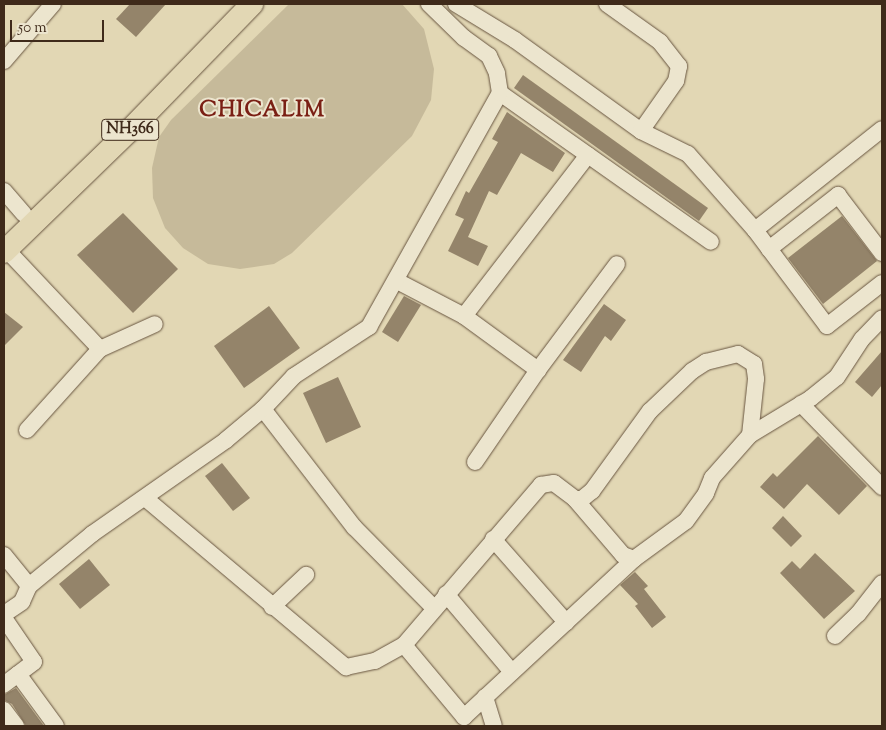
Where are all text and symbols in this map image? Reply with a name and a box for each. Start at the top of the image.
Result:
scale bar [12,10,106,42]
text: 50 m [18,18,47,39]
district label: CHICALIM [198,99,326,125]
road number: NH366 [100,116,160,144]

